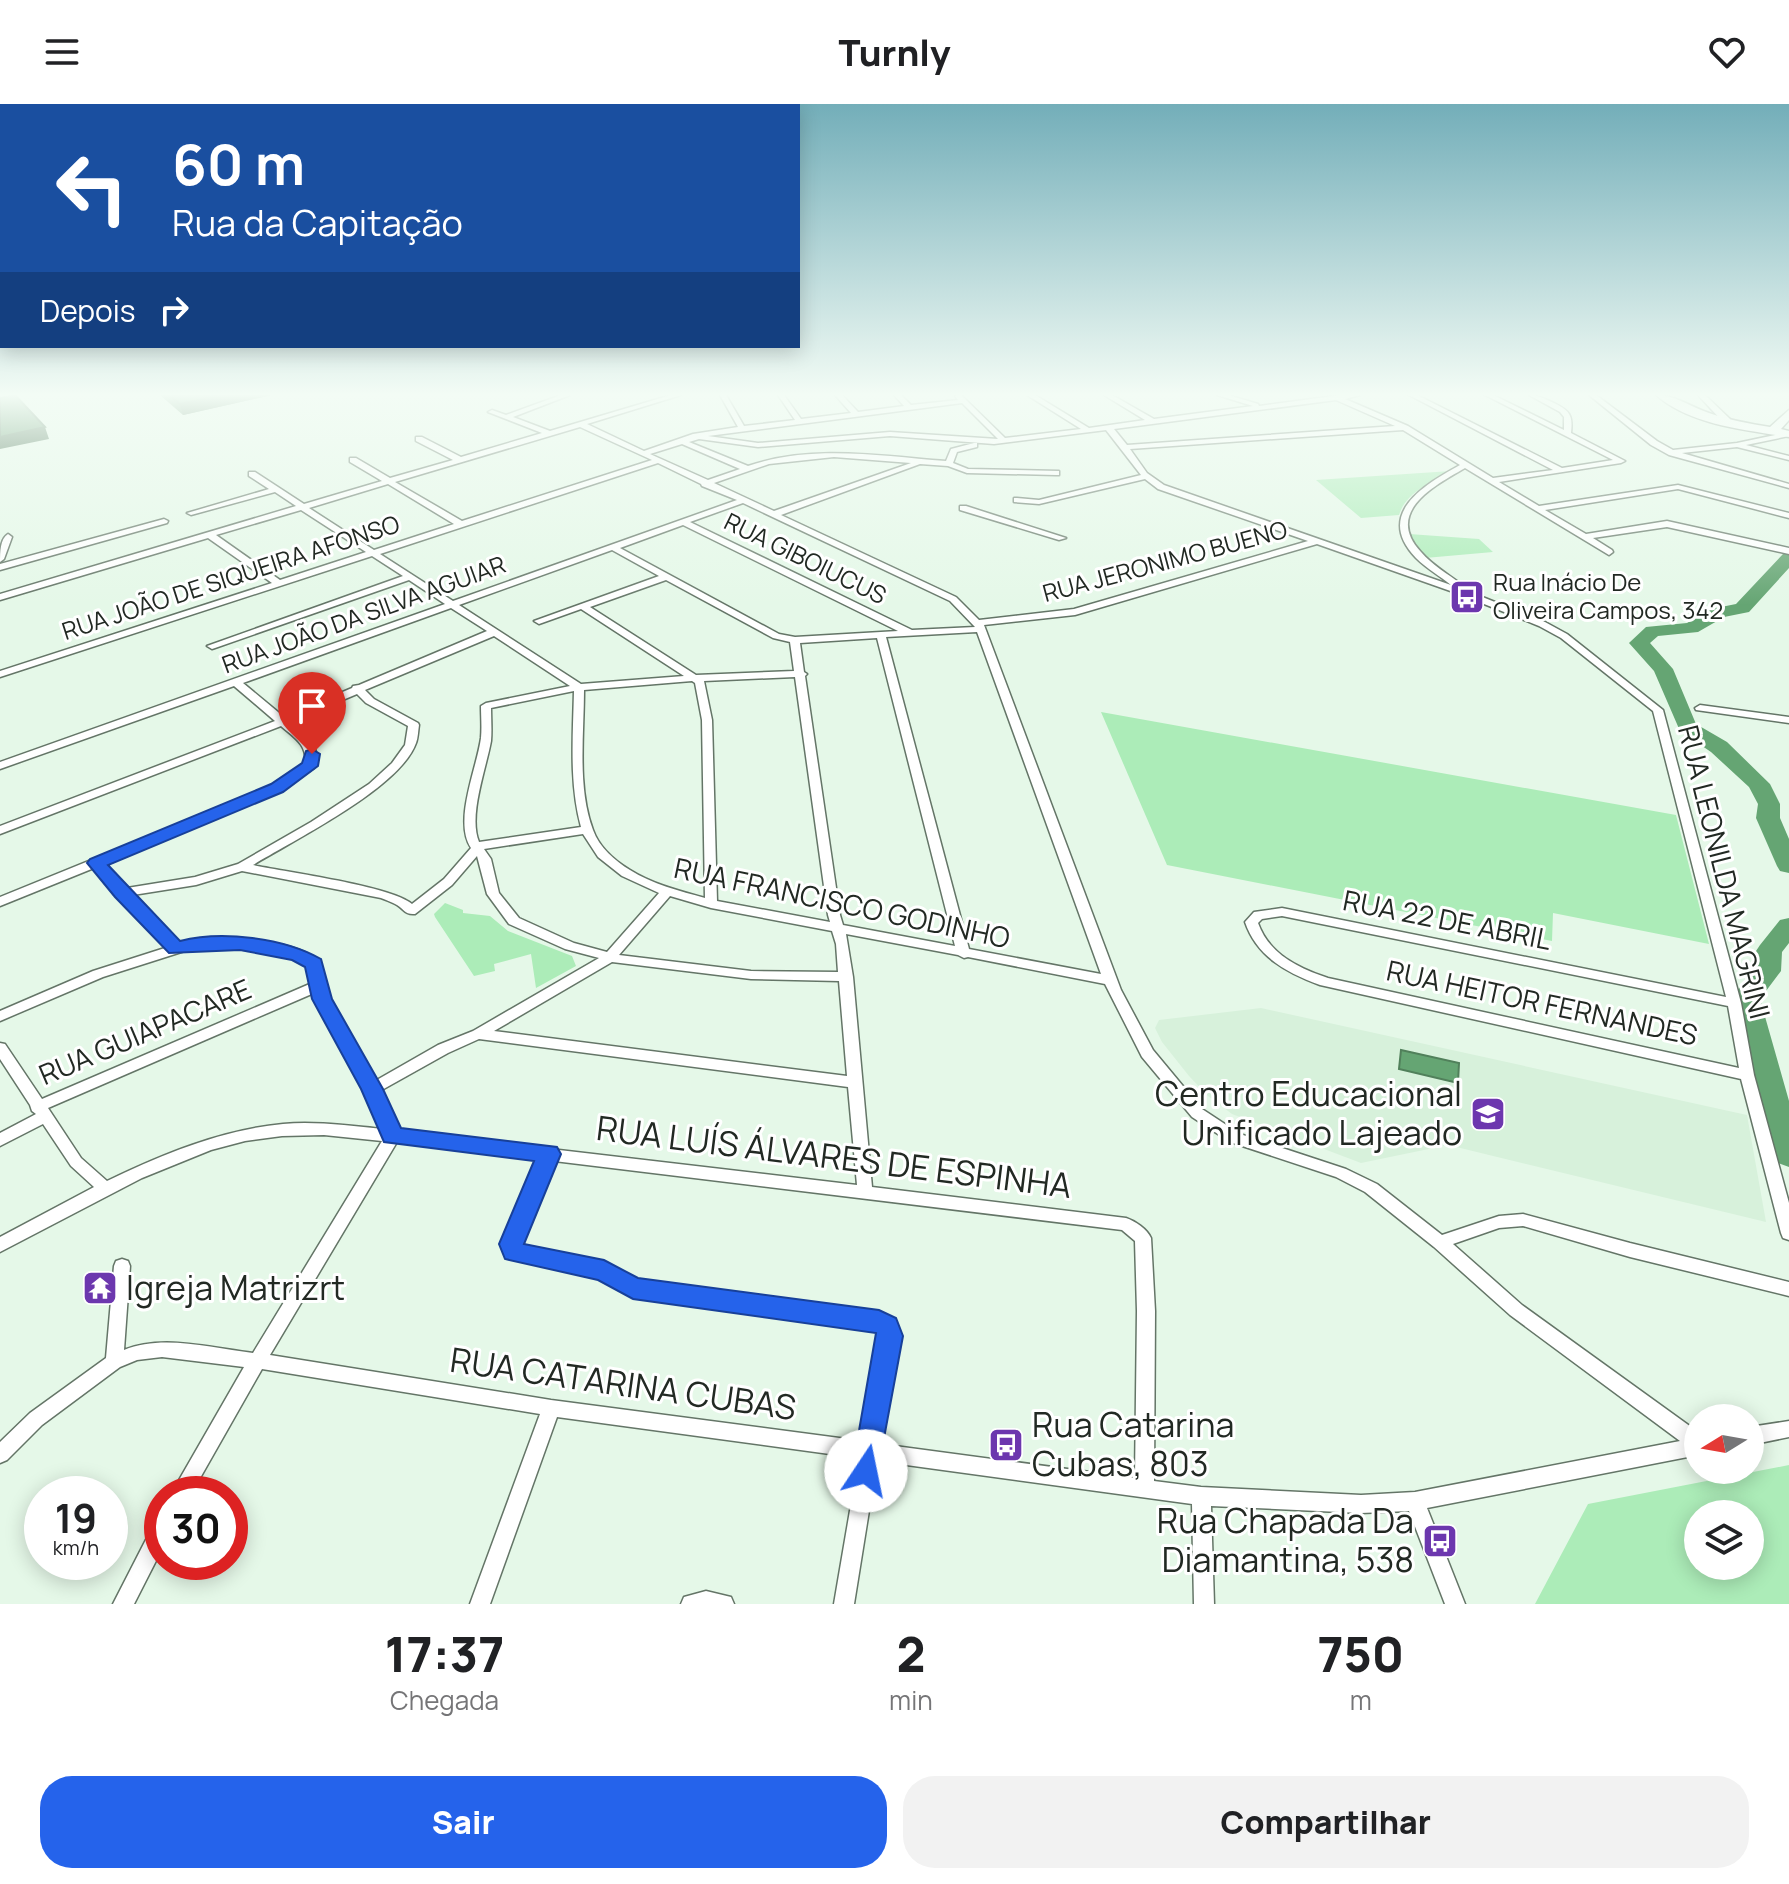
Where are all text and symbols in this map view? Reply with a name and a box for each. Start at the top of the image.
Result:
text: Turnly [839,28,950,77]
icon: menu [40,30,84,74]
icon: heart [1705,30,1749,74]
text: 60 m [172,125,305,202]
icon: left [40,136,144,240]
text: Rua da Capitação [172,198,463,247]
icon: right [152,288,196,332]
text: Depois [40,290,136,331]
street label: RUA GIBOIUCUS [719,504,892,611]
street label: RUA JOÃO DE SIQUEIRA AFONSO [58,506,404,647]
street label: RUA JERONIMO BUENO [1039,512,1291,609]
street label: RUA JOÃO DA SILVA AGUIAR [217,547,510,680]
place label: Rua Inácio De Oliveira Campos, 342 [1493,565,1723,626]
bus stop icon: Rua Inácio De Oliveira Campos, 342 [1448,578,1486,616]
pin [278,672,346,754]
icon: arrive [290,684,334,728]
street label: RUA LEONILDA MAGRINI [1670,721,1780,1023]
street label: RUA FRANCISCO GODINHO [671,848,1013,956]
street label: RUA 22 DE ABRIL [1340,880,1554,958]
street label: RUA HEITOR FERNANDES [1383,951,1701,1054]
street label: RUA GUIAPACARE [33,969,257,1093]
place label: Centro Educacional Unificado Lajeado [1155,1070,1462,1155]
school or university icon: Centro Educacional Unificado Lajeado [1469,1095,1507,1133]
street label: RUA LUÍS ÁLVARES DE ESPINHA [594,1104,1074,1208]
place label: Igreja Matrizrt [126,1264,345,1310]
temple icon: Igreja Matrizrt [81,1269,119,1307]
street label: RUA CATARINA CUBAS [447,1336,799,1430]
place label: Rua Catarina Cubas, 803 [1032,1401,1234,1486]
north arrow [1684,1404,1764,1484]
map controls [1684,1404,1764,1580]
bus stop icon: Rua Catarina Cubas, 803 [987,1426,1025,1464]
position arrow [824,1429,908,1513]
speed limit sign: 30 [144,1476,248,1580]
text: 19 [55,1490,97,1545]
place label: Rua Chapada Da Diamantina, 538 [1157,1497,1414,1582]
button: layers [1684,1500,1764,1580]
bus stop icon: Rua Chapada Da Diamantina, 538 [1421,1522,1459,1560]
text: km/h [53,1534,99,1561]
text: 17:37 [385,1621,504,1686]
text: 2 [896,1621,925,1686]
text: 750 [1317,1621,1404,1686]
text: Chegada [390,1682,499,1718]
text: min [889,1682,933,1718]
text: m [1350,1682,1372,1718]
button: Sair [40,1776,887,1868]
button: Compartilhar [903,1776,1749,1868]

